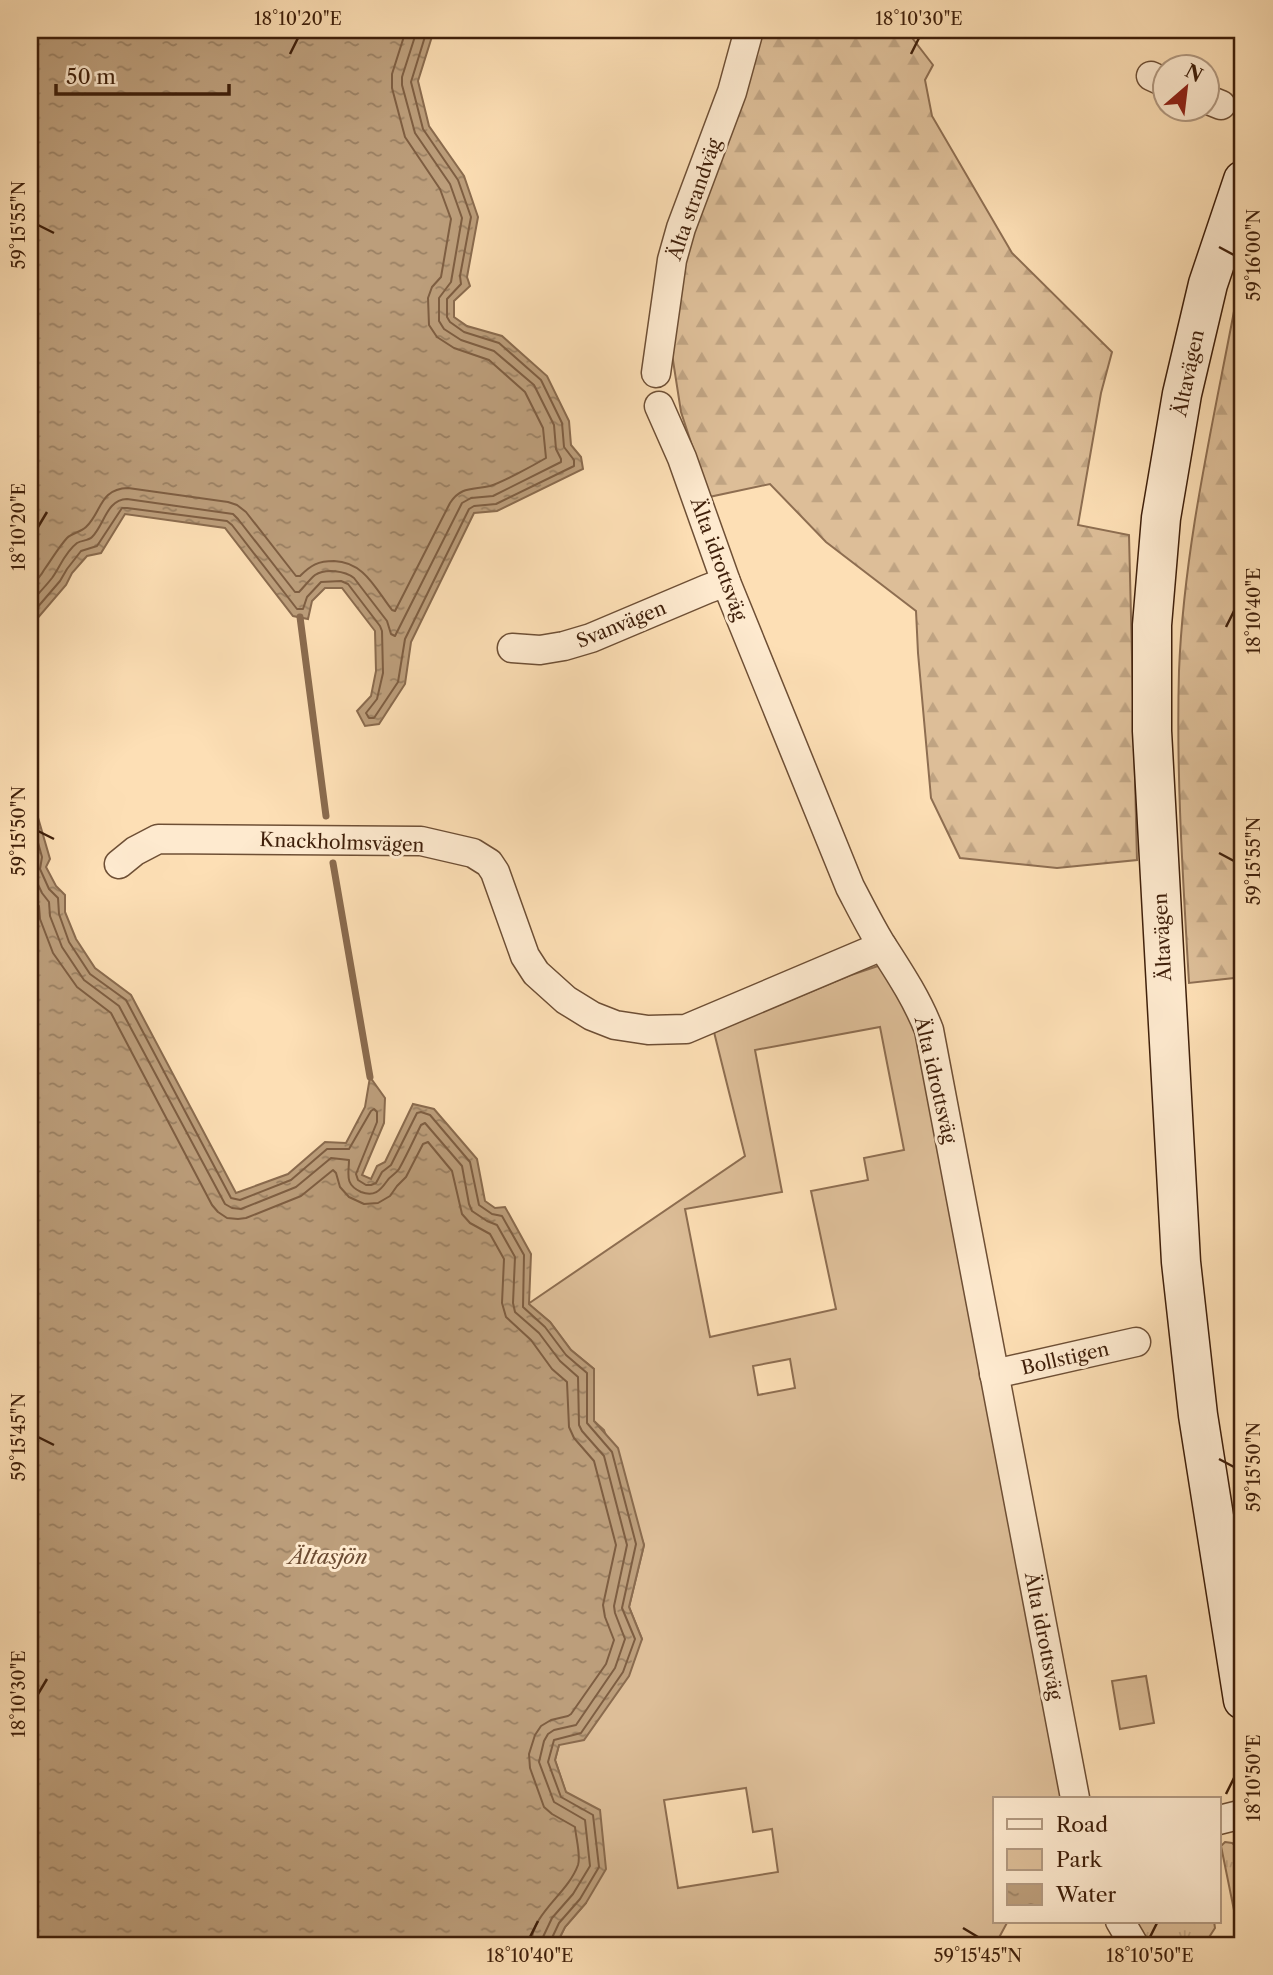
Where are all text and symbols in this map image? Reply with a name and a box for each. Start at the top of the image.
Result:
text: 18°10'20"E [254,8,342,30]
text: 18°10'30"E [875,8,963,30]
scale bar [56,52,229,96]
north arrow [1150,52,1220,122]
text: N [1181,59,1206,87]
text: 50 m [66,64,116,89]
street label: Älta strandväg [663,134,726,264]
text: 59°15'55"N [8,181,30,269]
text: 59°16'00"N [1243,209,1265,301]
street label: Ältavägen [1168,327,1209,420]
text: 18°10'20"E [8,483,30,571]
street label: Älta idrottsväg [685,493,752,625]
text: 18°10'40"E [1243,567,1265,655]
street label: Svanvägen [573,596,669,653]
text: 59°15'50"N [8,786,30,876]
text: 59°15'55"N [1243,817,1265,905]
street label: Knackholmsvägen [259,828,425,857]
street label: Ältavägen [1149,892,1176,983]
street label: Älta idrottsväg [910,1013,961,1147]
street label: Bollstigen [1019,1337,1111,1380]
text: 59°15'45"N [8,1393,30,1481]
text: 59°15'50"N [1243,1422,1265,1512]
water label: Ältasjön [285,1544,368,1569]
street label: Älta idrottsväg [1020,1569,1067,1703]
text: 18°10'30"E [8,1650,30,1738]
text: 18°10'50"E [1243,1734,1265,1822]
legend [993,1797,1220,1923]
text: Road [1056,1812,1108,1837]
text: Park [1056,1847,1102,1872]
text: Water [1055,1882,1116,1907]
text: 18°10'40"E [486,1945,574,1967]
text: 59°15'45"N [934,1945,1022,1967]
text: 18°10'50"E [1106,1945,1194,1967]

